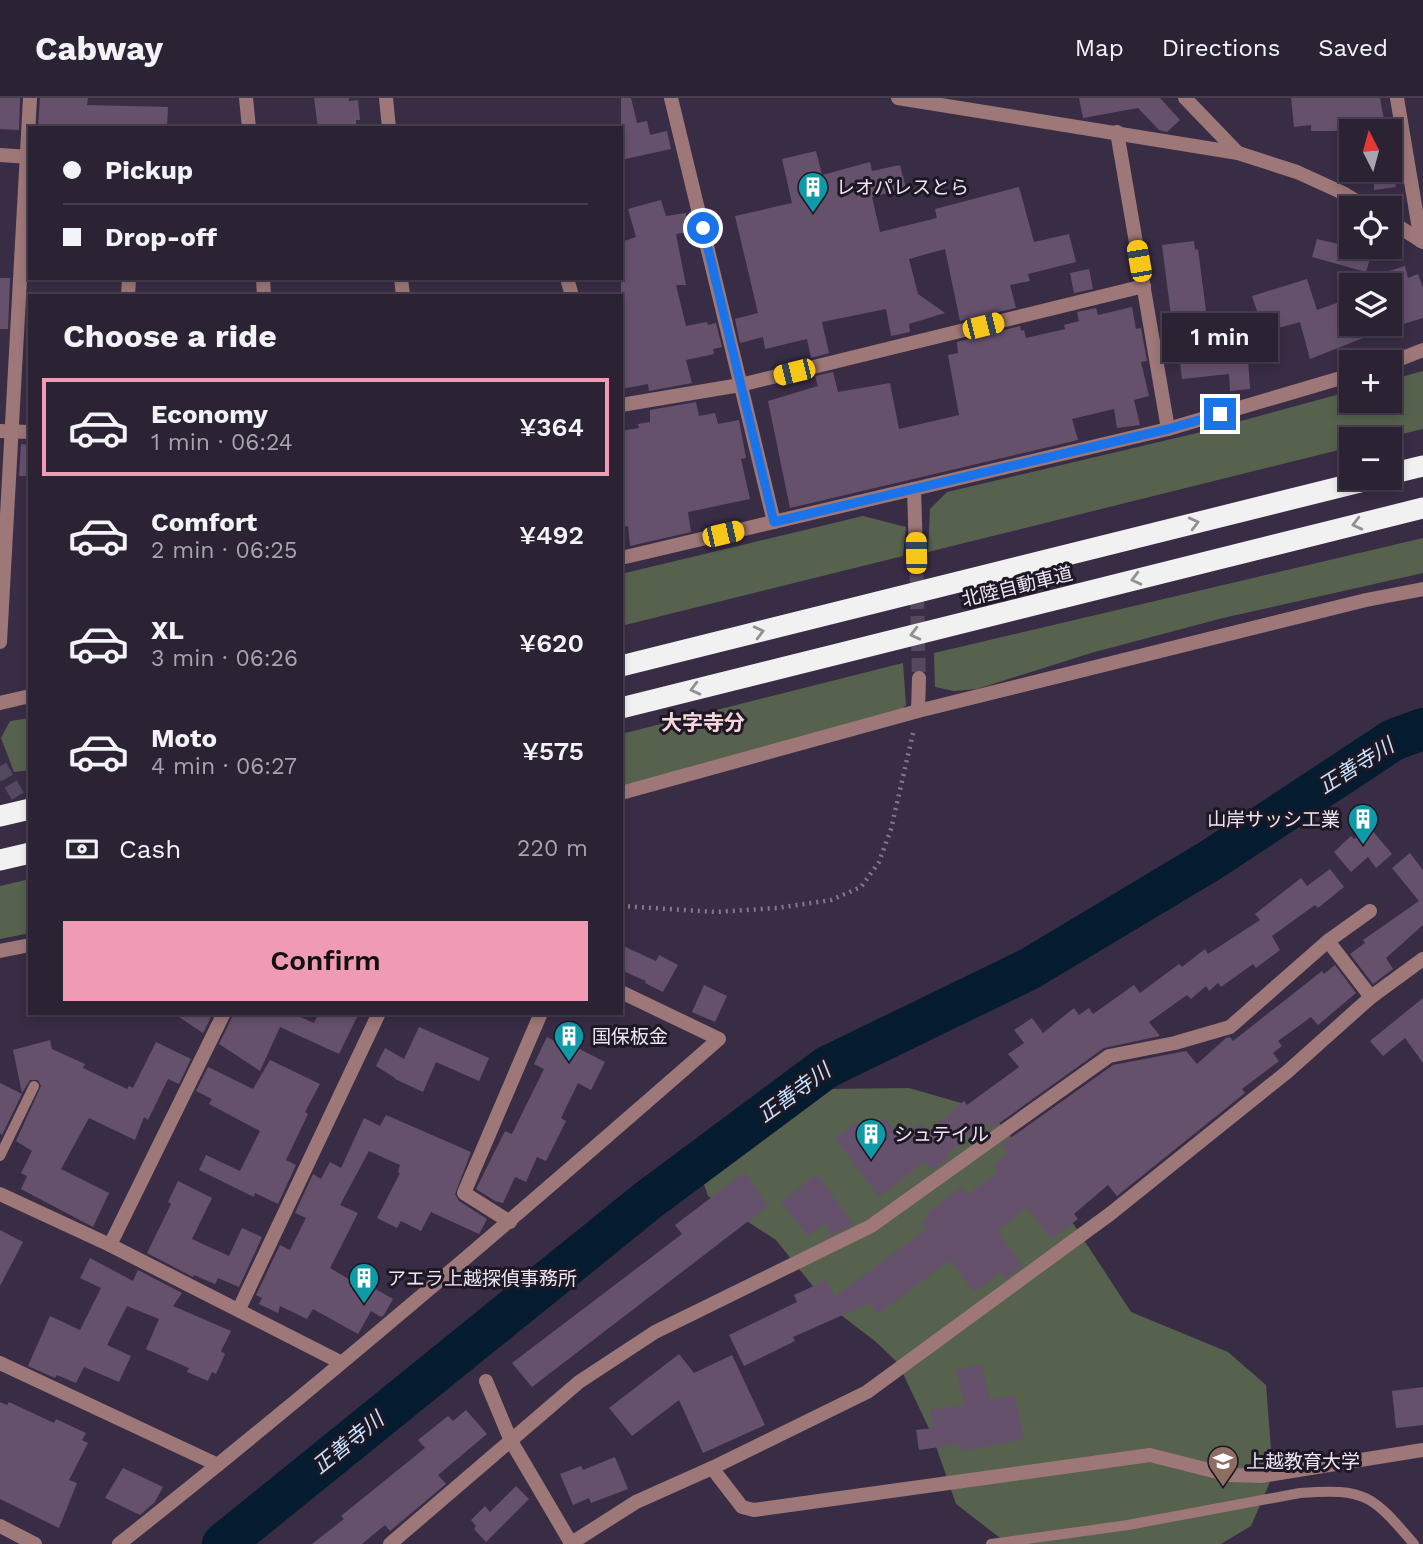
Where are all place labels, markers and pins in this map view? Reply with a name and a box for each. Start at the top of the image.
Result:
building icon: レオパレスとら [796,170,830,214]
place label: レオパレスとら [836,176,969,199]
building icon: 山岸サッシ工業 [1346,802,1380,846]
place label: 山岸サッシ工業 [1207,808,1340,831]
building icon: 国保板金 [552,1019,586,1063]
place label: 国保板金 [592,1025,668,1048]
building icon: シュテイル [854,1117,888,1161]
place label: シュテイル [894,1123,989,1146]
building icon: アエラ上越探偵事務所 [347,1261,381,1305]
place label: アエラ上越探偵事務所 [387,1267,577,1290]
school or university icon: 上越教育大学 [1206,1444,1240,1488]
place label: 上越教育大学 [1246,1450,1360,1473]

